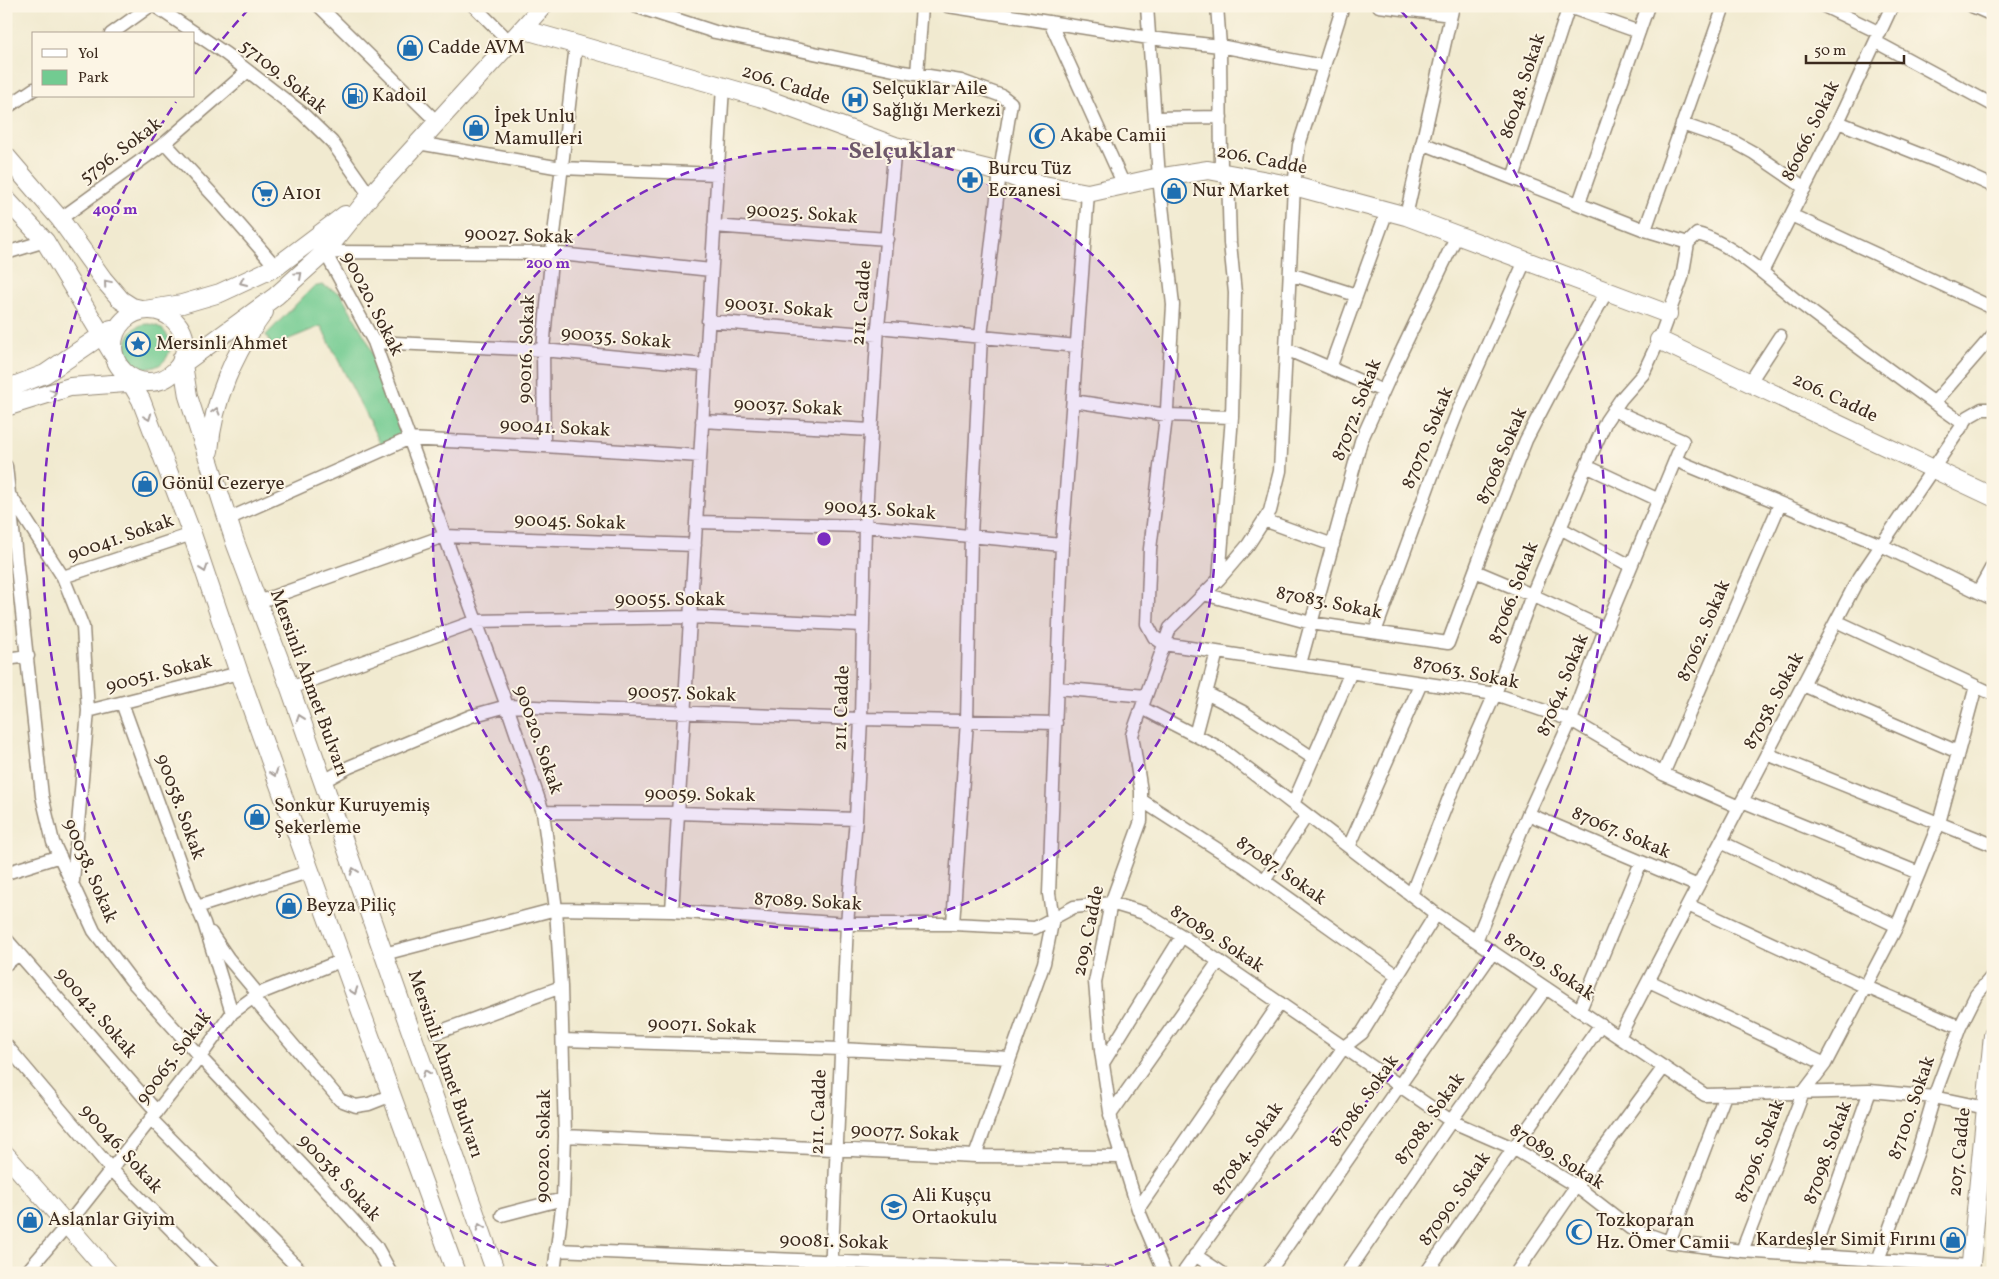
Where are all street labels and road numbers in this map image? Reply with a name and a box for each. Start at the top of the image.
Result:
street label: 86048. Sokak [1494,30,1552,142]
street label: 57109. Sokak [234,34,332,120]
street label: 206. Cadde [738,58,834,112]
street label: 86066. Sokak [1775,76,1847,186]
street label: 5796. Sokak [74,111,168,191]
street label: 206. Cadde [1214,138,1310,182]
street label: 90025. Sokak [745,197,859,231]
street label: 90027. Sokak [464,221,574,251]
street label: 90020. Sokak [335,247,409,361]
street label: 211. Cadde [845,259,879,347]
street label: 90031. Sokak [724,290,834,326]
street label: 90016. Sokak [512,294,542,404]
street label: 90035. Sokak [560,320,672,356]
street label: 87072. Sokak [1326,355,1388,465]
street label: 206. Cadde [1788,367,1882,429]
street label: 87070. Sokak [1396,383,1460,493]
street label: 90037. Sokak [733,391,843,423]
street label: 87068 Sokak [1470,403,1534,509]
street label: 90041. Sokak [499,412,611,444]
street label: 90043. Sokak [823,493,937,527]
street label: 90045. Sokak [514,507,626,537]
street label: 90041. Sokak [64,508,178,568]
street label: 87066. Sokak [1483,538,1545,648]
street label: 87062. Sokak [1671,576,1737,686]
street label: 87083. Sokak [1274,580,1384,626]
street label: Mersinli Ahmet Bulvarı [263,586,355,780]
street label: 90055. Sokak [615,587,725,613]
street label: 87064. Sokak [1531,630,1595,740]
street label: 90051. Sokak [103,648,215,700]
street label: 87058. Sokak [1737,648,1811,754]
street label: 87063. Sokak [1411,650,1521,696]
street label: 211. Cadde [828,665,856,751]
street label: 90057. Sokak [627,679,737,709]
street label: 90020. Sokak [507,682,569,798]
street label: 90058. Sokak [149,750,211,864]
street label: 90059. Sokak [644,781,756,809]
street label: 87067. Sokak [1567,800,1675,866]
street label: 90038. Sokak [56,815,124,927]
street label: 87087. Sokak [1230,830,1332,912]
street label: 209. Cadde [1067,883,1111,979]
street label: 87089. Sokak [753,886,863,918]
street label: 87089. Sokak [1165,899,1269,979]
street label: 87019. Sokak [1498,927,1600,1007]
street label: 90042. Sokak [49,962,143,1064]
street label: Mersinli Ahmet Bulvarı [401,967,489,1162]
street label: 90065. Sokak [130,1006,218,1110]
street label: 90071. Sokak [647,1011,757,1041]
street label: 87086. Sokak [1322,1049,1406,1153]
street label: 87100. Sokak [1882,1053,1942,1163]
street label: 87088. Sokak [1388,1067,1472,1171]
street label: 211. Cadde [805,1069,833,1155]
street label: 90020. Sokak [530,1089,558,1203]
street label: 87096. Sokak [1728,1096,1792,1206]
street label: 87084. Sokak [1206,1097,1290,1201]
street label: 90046. Sokak [74,1098,168,1200]
street label: 87098. Sokak [1797,1098,1859,1208]
street label: 207. Cadde [1942,1106,1978,1198]
street label: 90077. Sokak [850,1117,960,1149]
street label: 87089. Sokak [1504,1117,1610,1197]
street label: 90038. Sokak [292,1128,386,1228]
street label: 87090. Sokak [1413,1146,1497,1252]
street label: 90081. Sokak [779,1227,889,1257]

